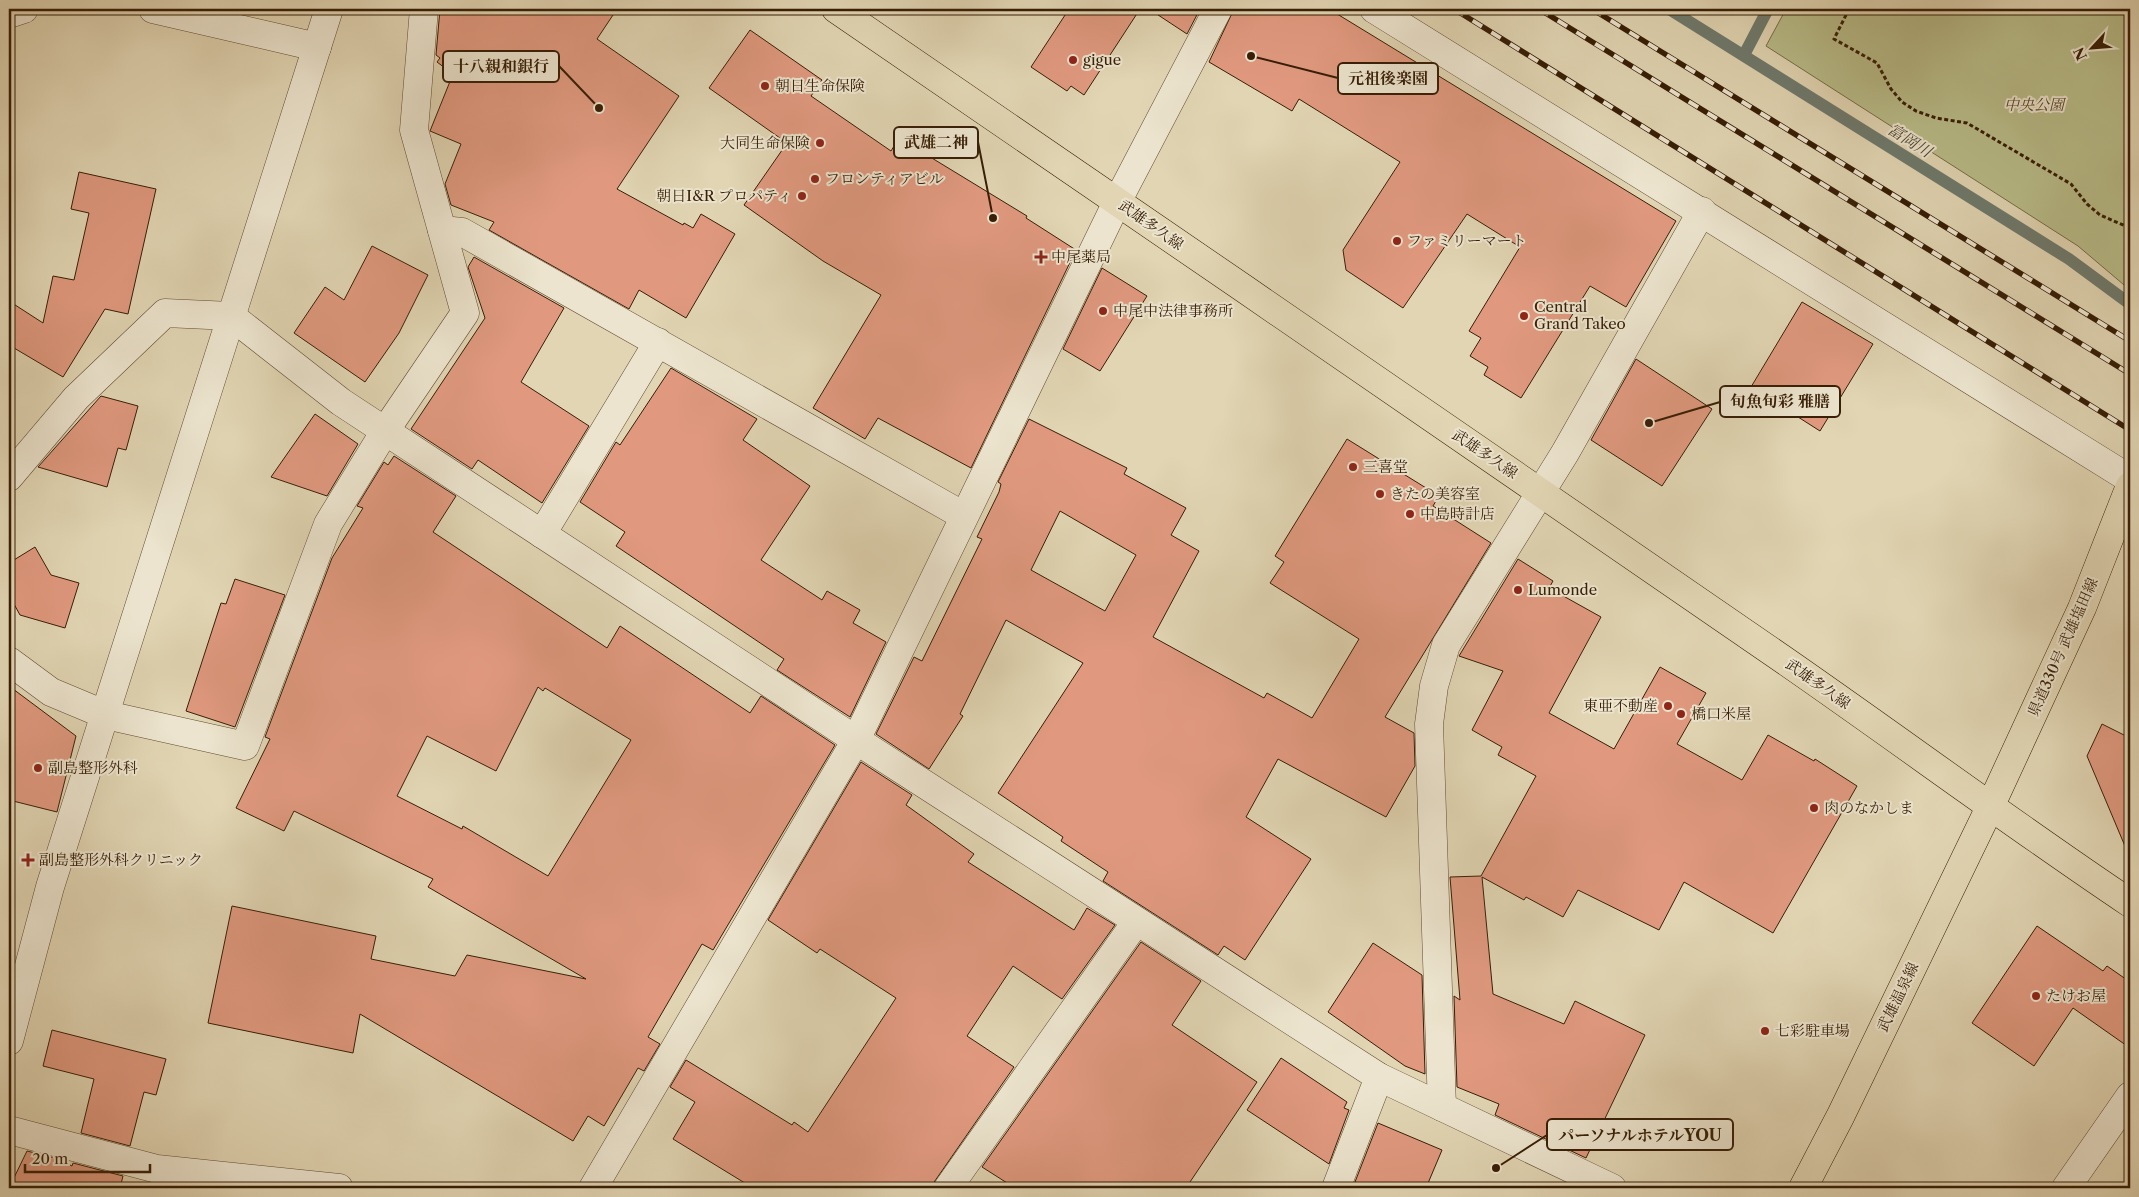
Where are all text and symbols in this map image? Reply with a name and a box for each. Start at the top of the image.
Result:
north arrow [2066,22,2116,72]
text: N [2070,44,2091,63]
place label: gigue [1083,50,1121,69]
callout: 十八親和銀行 [443,51,559,82]
marker: gigue [1067,54,1079,66]
text: 十八親和銀行 [453,56,549,76]
callout: 元祖後楽園 [1338,63,1438,94]
text: 元祖後楽園 [1348,68,1428,88]
place label: 朝日生命保険 [775,76,865,95]
marker: 朝日生命保険 [759,80,771,92]
park label: 中央公園 [2004,95,2067,114]
water label: 富岡川 [1884,119,1937,162]
callout: 武雄二神 [894,127,978,158]
text: 武雄二神 [904,132,968,152]
place label: 大同生命保険 [720,133,810,152]
marker: 大同生命保険 [814,137,826,149]
place label: フロンティアビル [825,169,944,188]
marker: フロンティアビル [809,173,821,185]
place label: 朝日I&R プロパティ [656,186,792,205]
marker: 朝日I&R プロパティ [796,190,808,202]
street label: 武雄多久線 [1115,195,1187,254]
place label: ファミリーマート [1407,231,1527,250]
marker: ファミリーマート [1391,235,1403,247]
place label: 中尾薬局 [1051,247,1111,266]
marker: 中尾薬局 [1035,251,1047,263]
place label: Central Grand Takeo [1534,297,1626,333]
place label: 中尾中法律事務所 [1113,301,1233,320]
marker: 中尾中法律事務所 [1097,305,1109,317]
marker: Central Grand Takeo [1518,310,1530,322]
callout: 旬魚旬彩 雅膳 [1720,386,1840,417]
text: 旬魚旬彩 雅膳 [1730,391,1830,411]
street label: 武雄多久線 [1449,425,1522,482]
place label: 三喜堂 [1363,457,1408,476]
marker: 三喜堂 [1347,461,1359,473]
place label: きたの美容室 [1390,484,1480,503]
marker: きたの美容室 [1374,488,1386,500]
place label: 中島時計店 [1420,504,1495,523]
marker: 中島時計店 [1404,508,1416,520]
street label: 県道330号 武雄塩田線 [2023,574,2102,719]
place label: Lumonde [1528,580,1597,599]
marker: Lumonde [1512,584,1524,596]
street label: 武雄多久線 [1782,654,1854,713]
place label: 東亜不動産 [1583,696,1658,715]
marker: 東亜不動産 [1662,700,1674,712]
place label: 橋口米屋 [1691,704,1751,723]
marker: 橋口米屋 [1675,708,1687,720]
place label: 副島整形外科 [48,758,138,777]
marker: 副島整形外科 [32,762,44,774]
place label: 肉のなかしま [1824,798,1914,817]
marker: 肉のなかしま [1808,802,1820,814]
place label: 副島整形外科クリニック [39,850,203,869]
marker: 副島整形外科クリニック [21,853,35,867]
street label: 武雄温泉線 [1873,959,1923,1035]
place label: たけお屋 [2046,986,2106,1005]
marker: たけお屋 [2030,990,2042,1002]
place label: 七彩駐車場 [1775,1021,1850,1040]
marker: 七彩駐車場 [1759,1025,1771,1037]
callout: パーソナルホテルYOU [1547,1119,1733,1150]
text: パーソナルホテルYOU [1558,1125,1722,1145]
scale bar [25,1142,150,1174]
text: 20 m [32,1149,68,1168]

